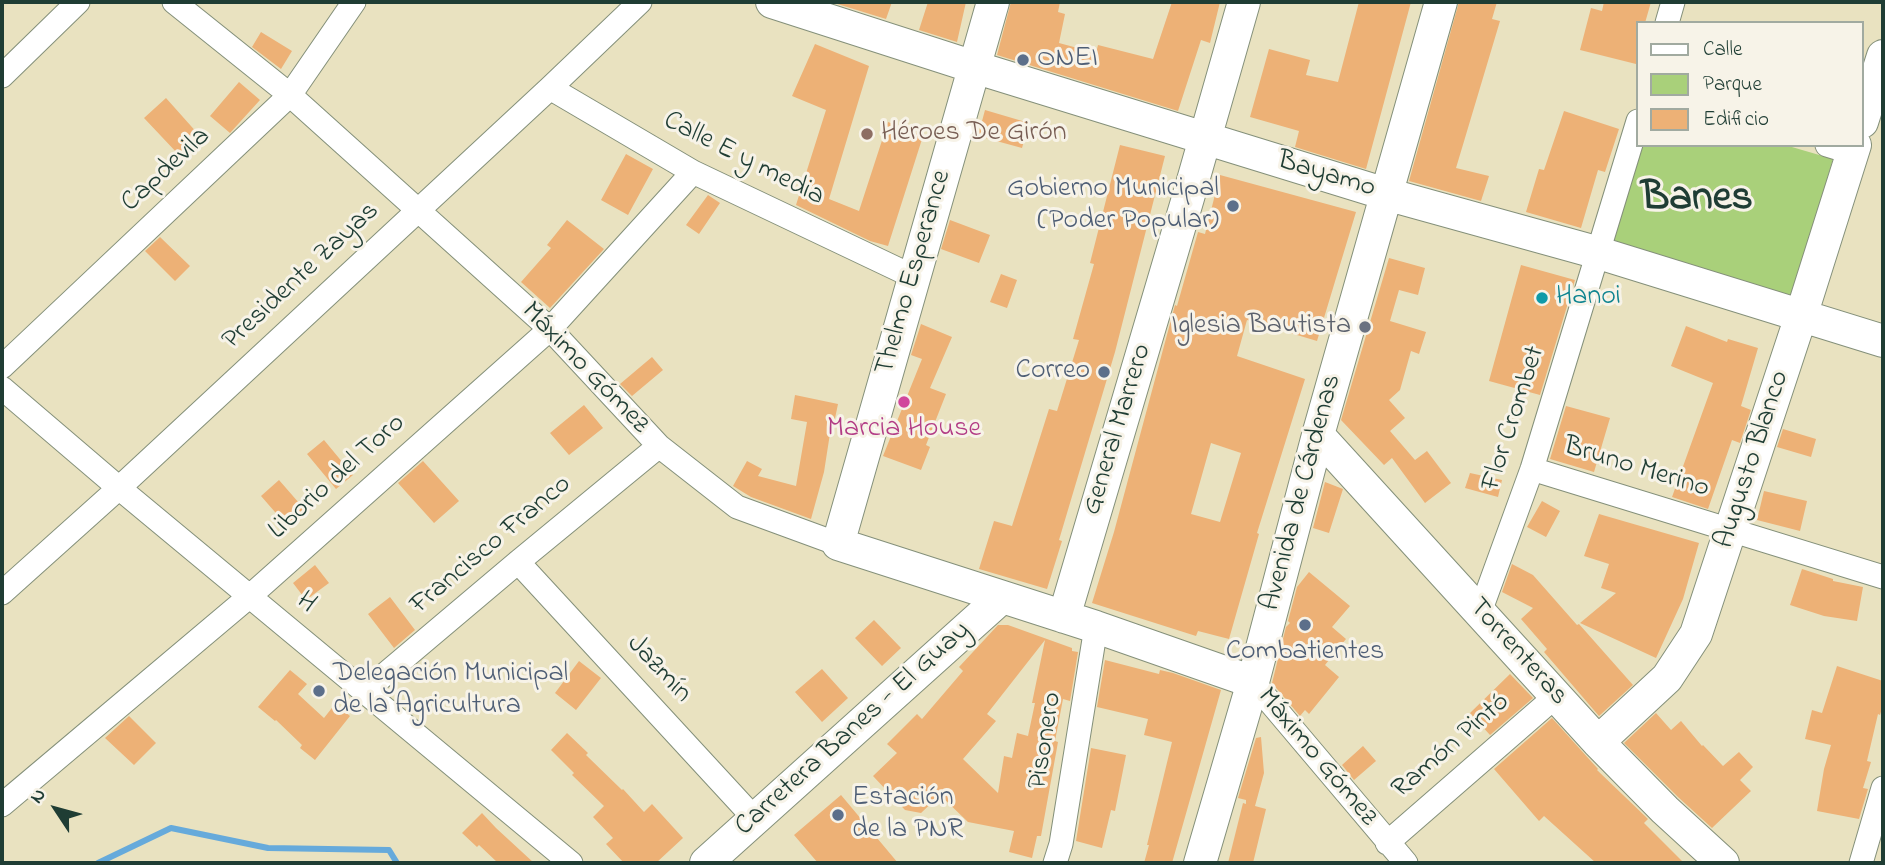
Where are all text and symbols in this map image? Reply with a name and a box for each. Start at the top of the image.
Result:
legend [1636,21,1864,147]
text: Calle [1703,35,1742,65]
place label: ONEI [1037,43,1098,77]
marker: ONEI [1015,52,1031,68]
text: Parque [1703,70,1762,100]
street label: Calle E y media [657,105,829,215]
text: Edificio [1703,105,1769,135]
place label: Héroes De Girón [881,117,1067,151]
street label: Capdevila [115,121,219,221]
marker: Héroes De Girón [859,126,875,142]
street label: Bayamo [1273,145,1379,207]
street label: Thelmo Esperance [870,167,960,379]
place label: Gobierno Municipal (Poder Popular) [1007,173,1219,239]
district label: Banes [1641,176,1753,226]
street label: Presidente Zayas [217,196,387,358]
marker: Gobierno Municipal (Poder Popular) [1225,198,1241,214]
place label: Hanoi [1556,281,1621,315]
marker: Hanoi [1534,290,1550,306]
street label: Máximo Gómez [513,296,655,442]
place label: Iglesia Bautista [1171,310,1351,344]
marker: Iglesia Bautista [1357,319,1373,335]
street label: General Marrero [1077,340,1161,520]
street label: Flor Crombet [1476,342,1554,496]
place label: Correo [1016,355,1090,389]
marker: Correo [1096,364,1112,380]
street label: Augusto Blanco [1709,367,1799,553]
street label: Avenida de Cárdenas [1255,371,1351,615]
marker: Marcia House [896,394,912,410]
street label: Liborio del Toro [263,408,413,548]
place label: Marcia House [827,413,981,447]
street label: Bruno Merino [1559,431,1713,507]
street label: Francisco Franco [405,469,579,623]
street label: H [288,586,322,622]
street label: Torrenteras [1460,592,1574,714]
street label: Carretera Banes - El Guay [729,615,979,845]
marker: Combatientes [1297,617,1313,633]
street label: Jazmín [618,629,698,711]
place label: Combatientes [1226,636,1384,670]
place label: Delegación Municipal de la Agricultura [333,658,568,724]
street label: Máximo Gómez [1248,682,1384,834]
marker: Delegación Municipal de la Agricultura [311,683,327,699]
street label: Ramón Pintó [1386,687,1518,807]
street label: Pisonero [1023,690,1071,792]
north arrow [21,774,91,844]
place label: Estación de la PNR [852,782,963,848]
text: N [24,783,53,809]
marker: Estación de la PNR [830,807,846,823]

